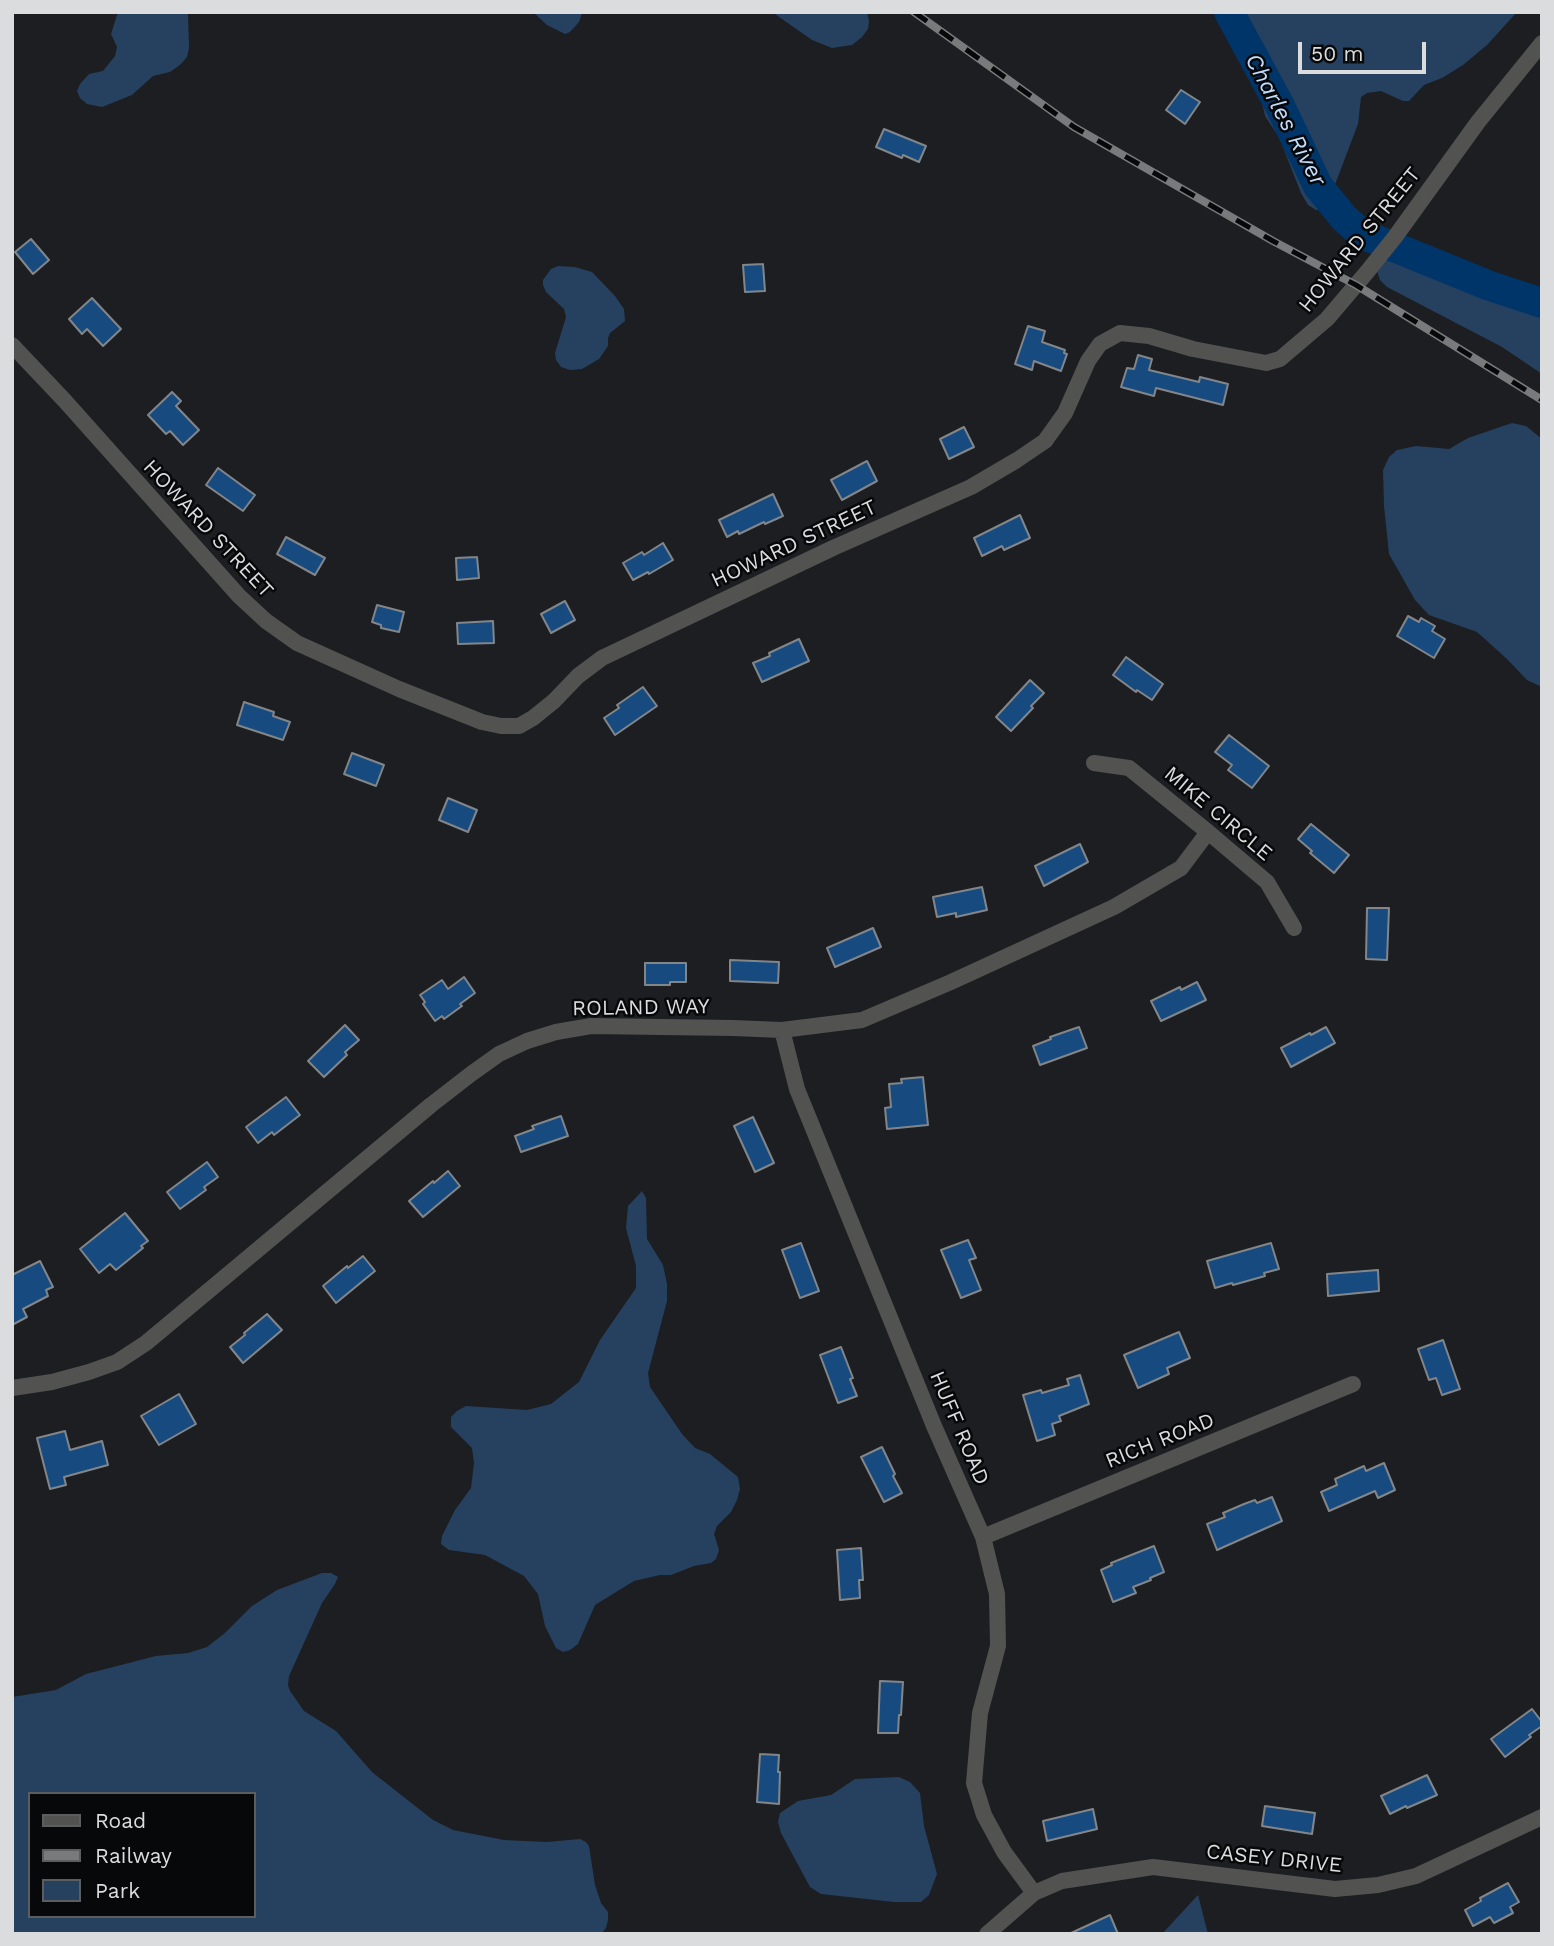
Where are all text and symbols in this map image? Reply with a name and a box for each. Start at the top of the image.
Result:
scale bar [1302,28,1430,72]
text: 50 m [1311,41,1363,66]
water label: Charles River [1239,49,1331,191]
street label: HOWARD STREET [1294,162,1426,318]
street label: HOWARD STREET [138,455,278,603]
street label: HOWARD STREET [707,495,881,593]
street label: MIKE CIRCLE [1159,762,1277,866]
street label: ROLAND WAY [572,994,710,1022]
street label: HUFF ROAD [924,1367,994,1489]
street label: RICH ROAD [1102,1408,1218,1474]
legend [28,1792,256,1918]
text: Road [95,1808,146,1833]
street label: CASEY DRIVE [1205,1839,1343,1879]
text: Railway [95,1843,172,1868]
text: Park [95,1878,140,1903]

